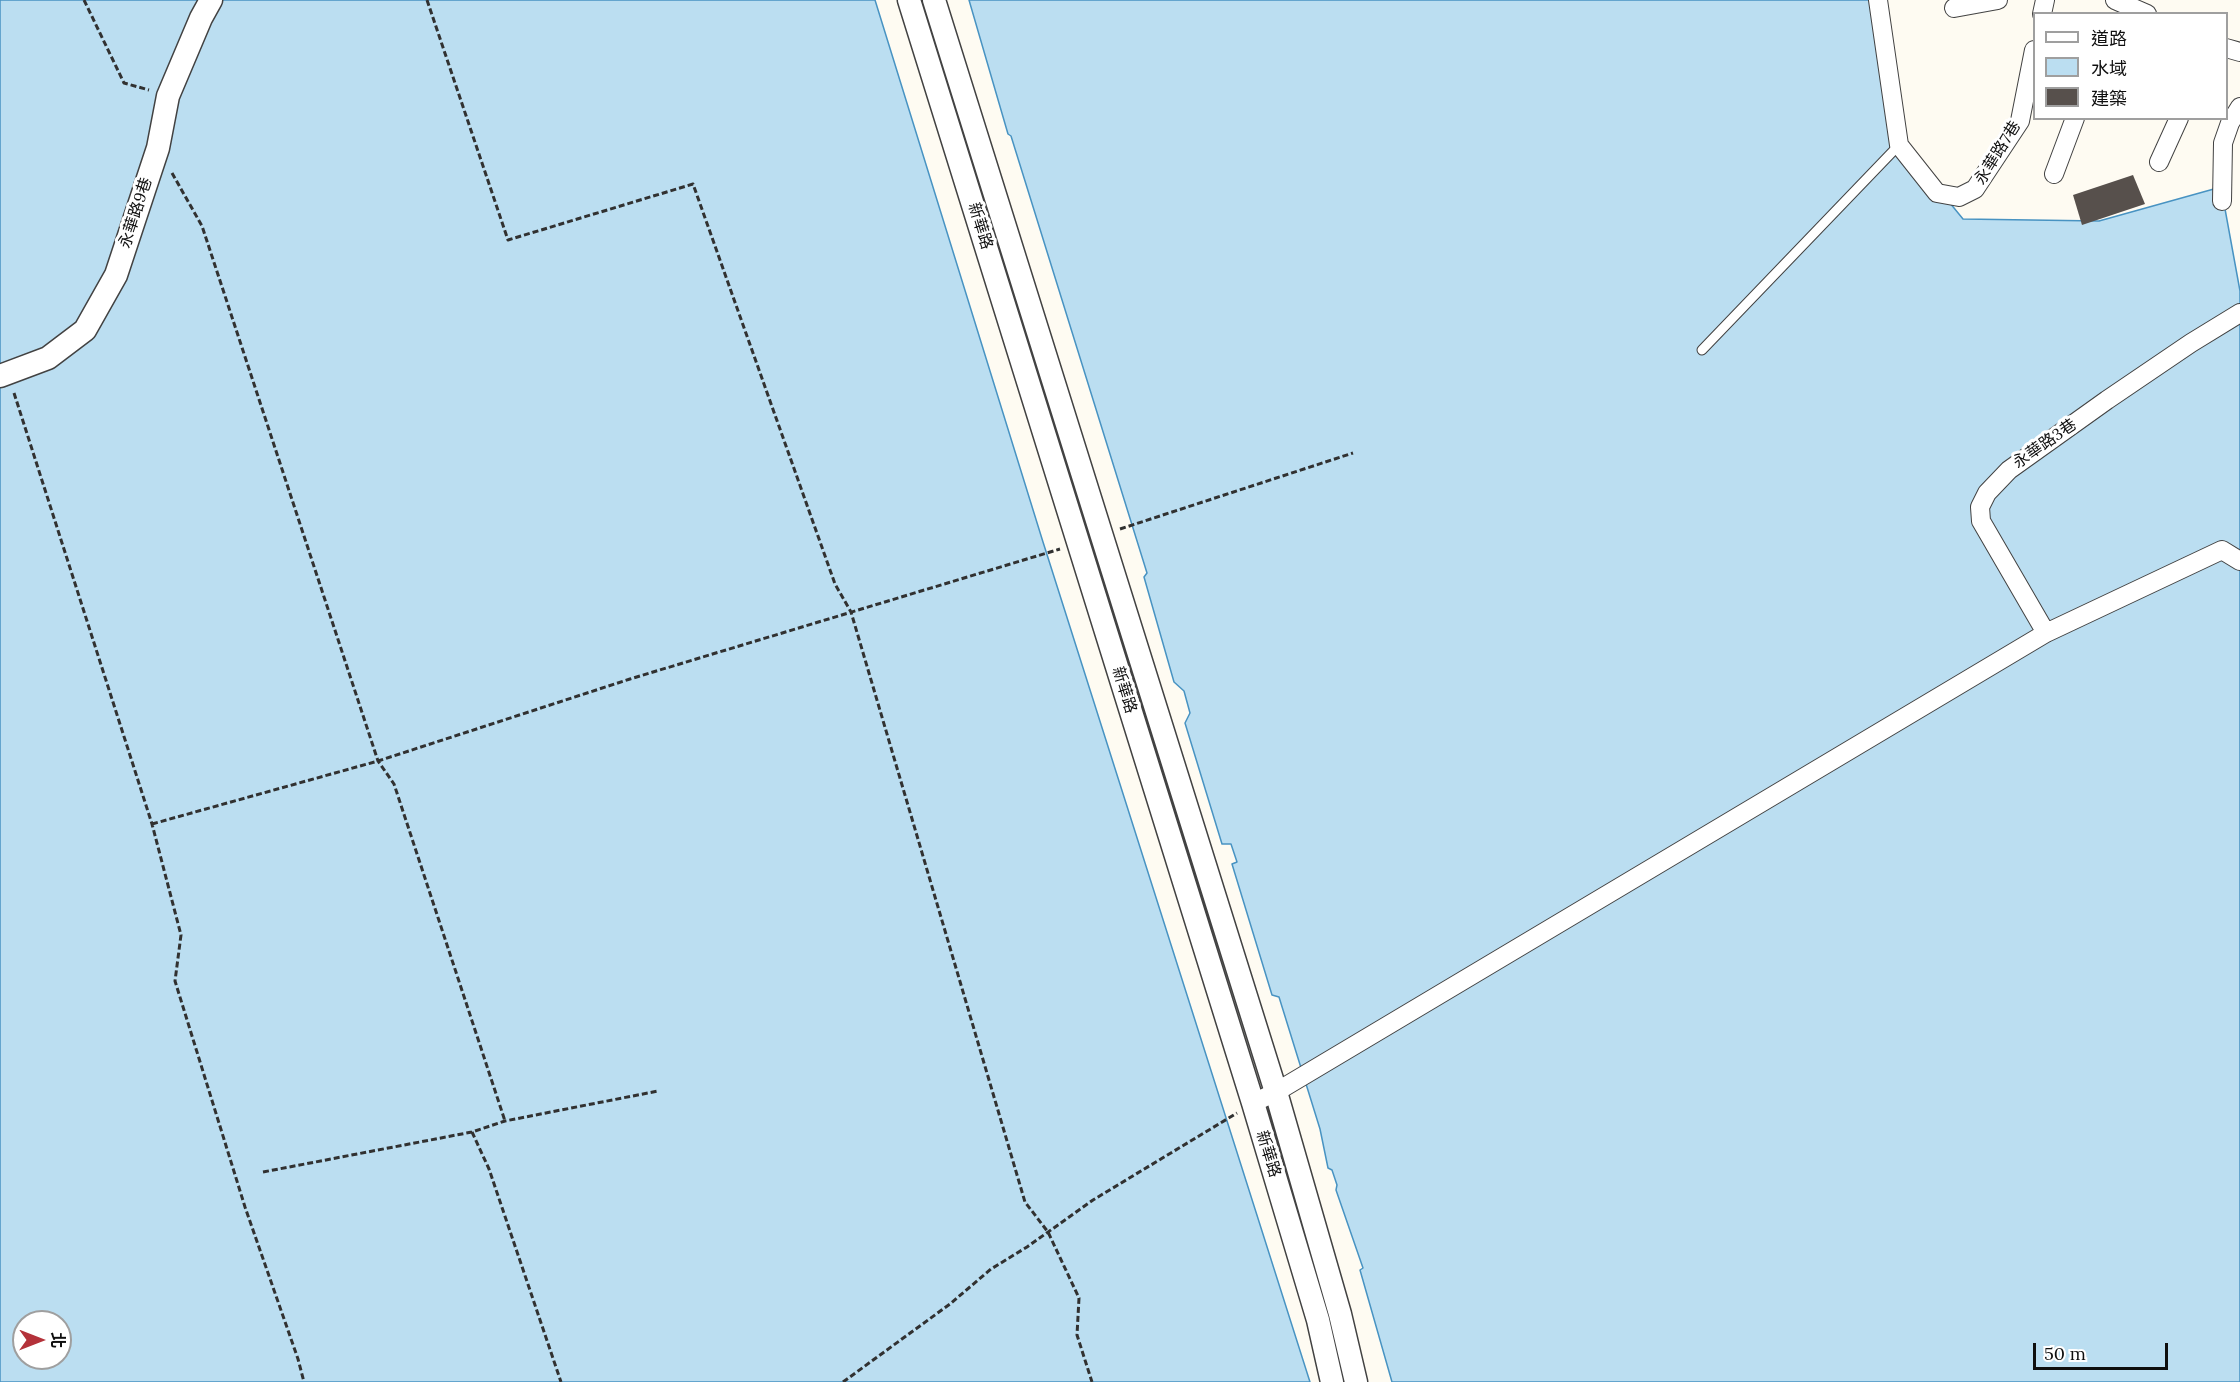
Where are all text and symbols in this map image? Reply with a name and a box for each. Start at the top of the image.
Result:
legend [2033,12,2228,120]
text: 道路 [2091,27,2127,50]
text: 水域 [2091,57,2127,80]
text: 建築 [2091,87,2127,110]
street label: 永華路7巷 [1971,118,2025,188]
street label: 永華路9巷 [116,175,156,251]
street label: 新華路 [964,200,996,252]
street label: 永華路3巷 [2010,415,2080,473]
street label: 新華路 [1108,664,1140,716]
street label: 新華路 [1252,1128,1284,1180]
north arrow [12,1310,72,1370]
scale bar [2036,1331,2171,1369]
text: 北 [48,1332,68,1348]
text: 50 m [2044,1342,2086,1365]

